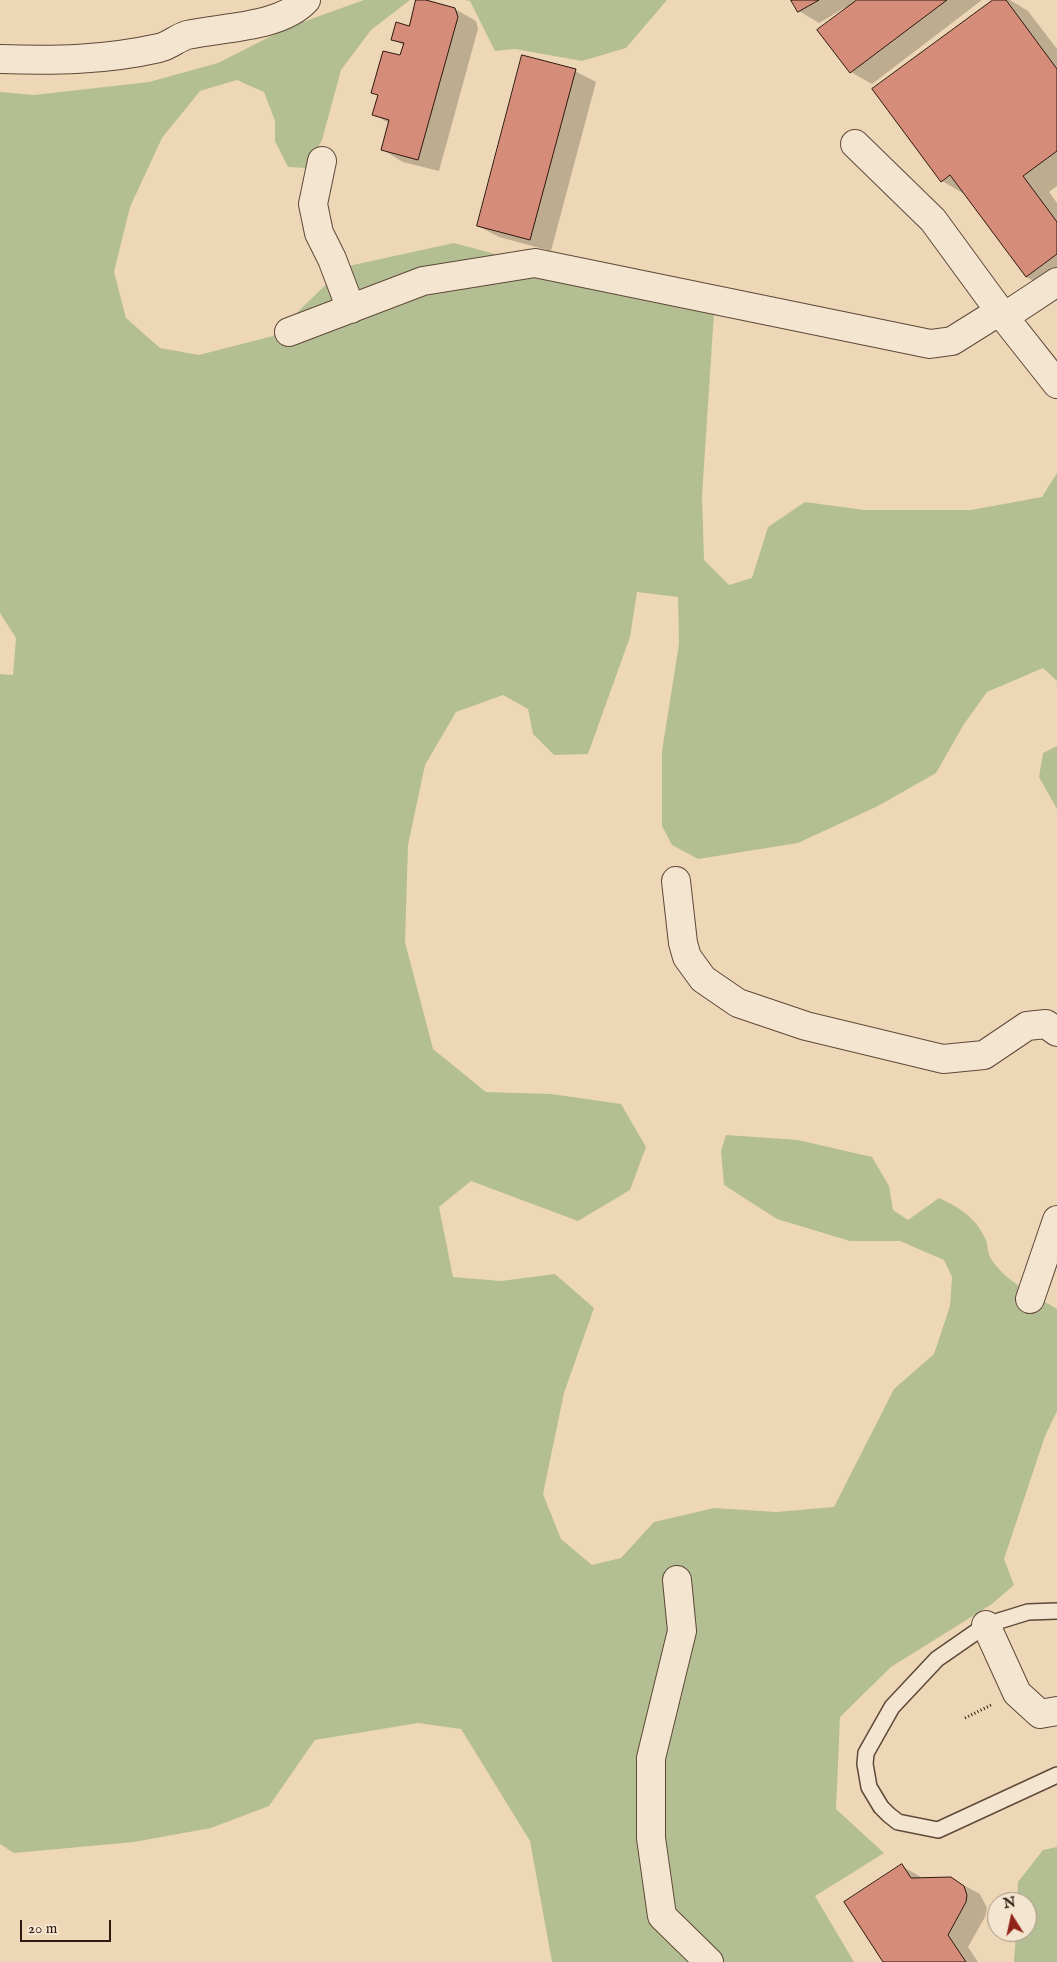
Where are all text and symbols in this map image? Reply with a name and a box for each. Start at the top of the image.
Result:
north arrow [987,1892,1037,1942]
text: N [1002,1893,1017,1913]
scale bar [22,1910,114,1942]
text: 20 m [28,1919,57,1938]

